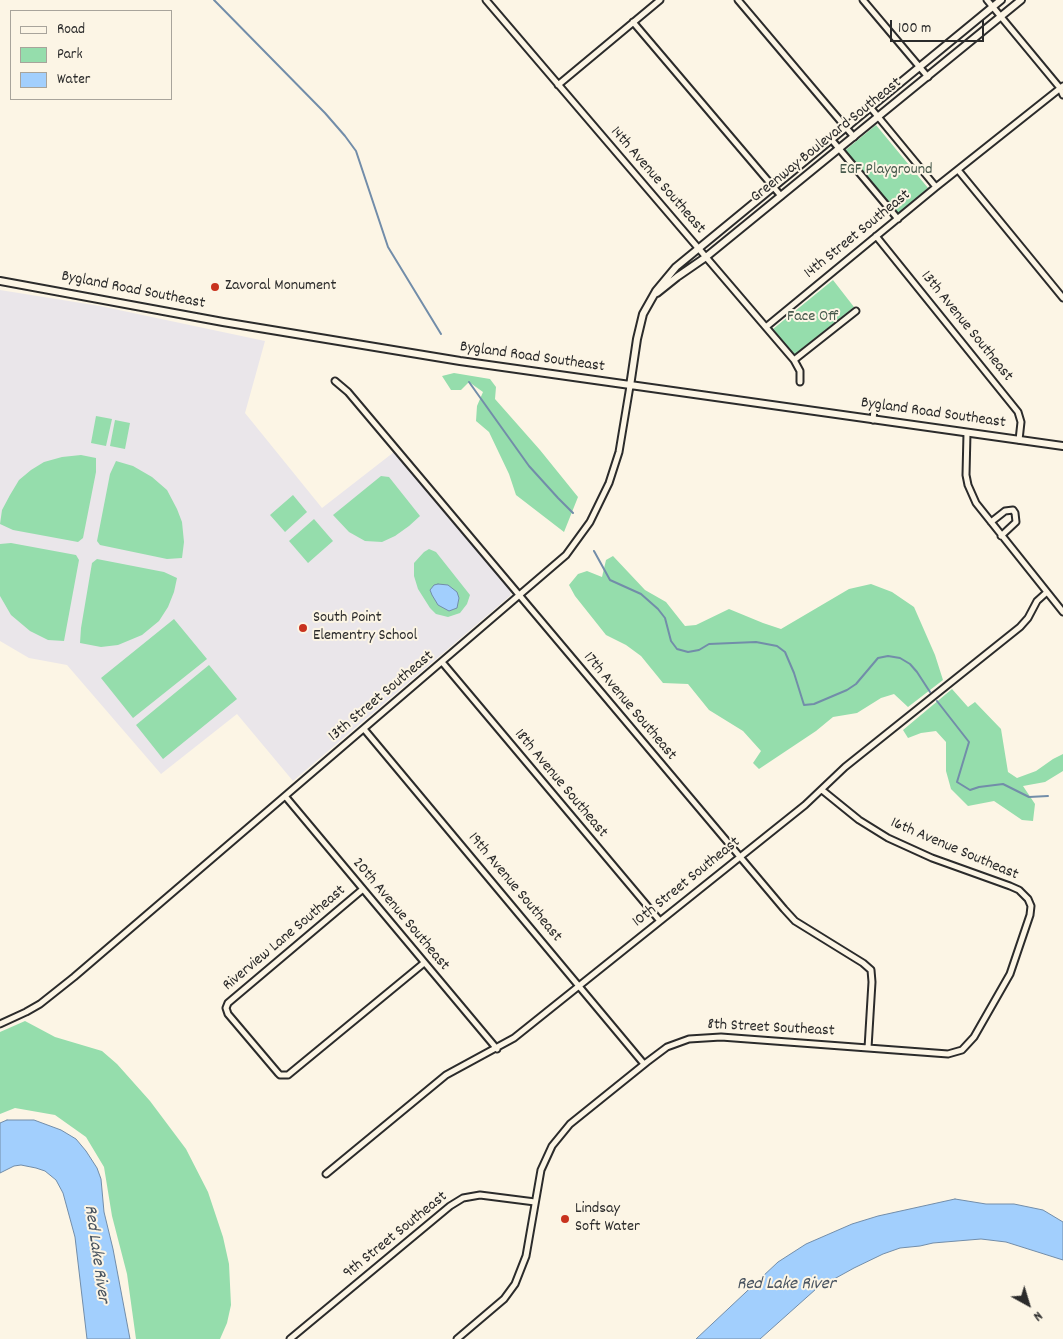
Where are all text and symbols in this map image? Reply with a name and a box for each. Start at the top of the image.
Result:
legend [10,10,172,100]
scale bar [893,10,987,42]
text: 100 m [898,18,931,40]
text: Road [57,19,85,41]
text: Park [57,44,83,66]
text: Water [57,69,90,91]
street label: Greenway Boulevard Southeast [748,74,906,208]
street label: 14th Avenue Southeast [605,123,709,239]
park label: EGF Playground [839,161,933,181]
street label: 14th Street Southeast [801,186,915,284]
street label: Bygland Road Southeast [60,268,206,314]
street label: 13th Avenue Southeast [916,268,1016,386]
place label: Zavoral Monument [225,277,336,297]
marker: Zavoral Monument [209,281,221,293]
park label: Face Off [787,308,839,328]
street label: Bygland Road Southeast [458,338,606,378]
street label: Bygland Road Southeast [859,394,1007,434]
place label: South Point Elementry School [313,609,417,647]
marker: South Point Elementry School [297,622,309,634]
street label: 13th Street Southeast [325,647,439,747]
street label: 17th Avenue Southeast [578,649,680,765]
street label: 18th Avenue Southeast [509,726,611,842]
street label: 16th Avenue Southeast [887,814,1021,886]
street label: 19th Avenue Southeast [463,829,565,947]
street label: 10th Street Southeast [629,834,745,932]
street label: 20th Avenue Southeast [347,855,453,975]
street label: Riverview Lane Southeast [220,882,350,996]
street label: 8th Street Southeast [707,1016,835,1042]
street label: 9th Street Southeast [340,1188,452,1284]
place label: Lindsay Soft Water [575,1200,640,1238]
water label: Red Lake River [77,1204,113,1304]
marker: Lindsay Soft Water [559,1213,571,1225]
water label: Red Lake River [737,1275,835,1297]
north arrow [1003,1279,1053,1329]
text: N [1028,1306,1046,1326]

